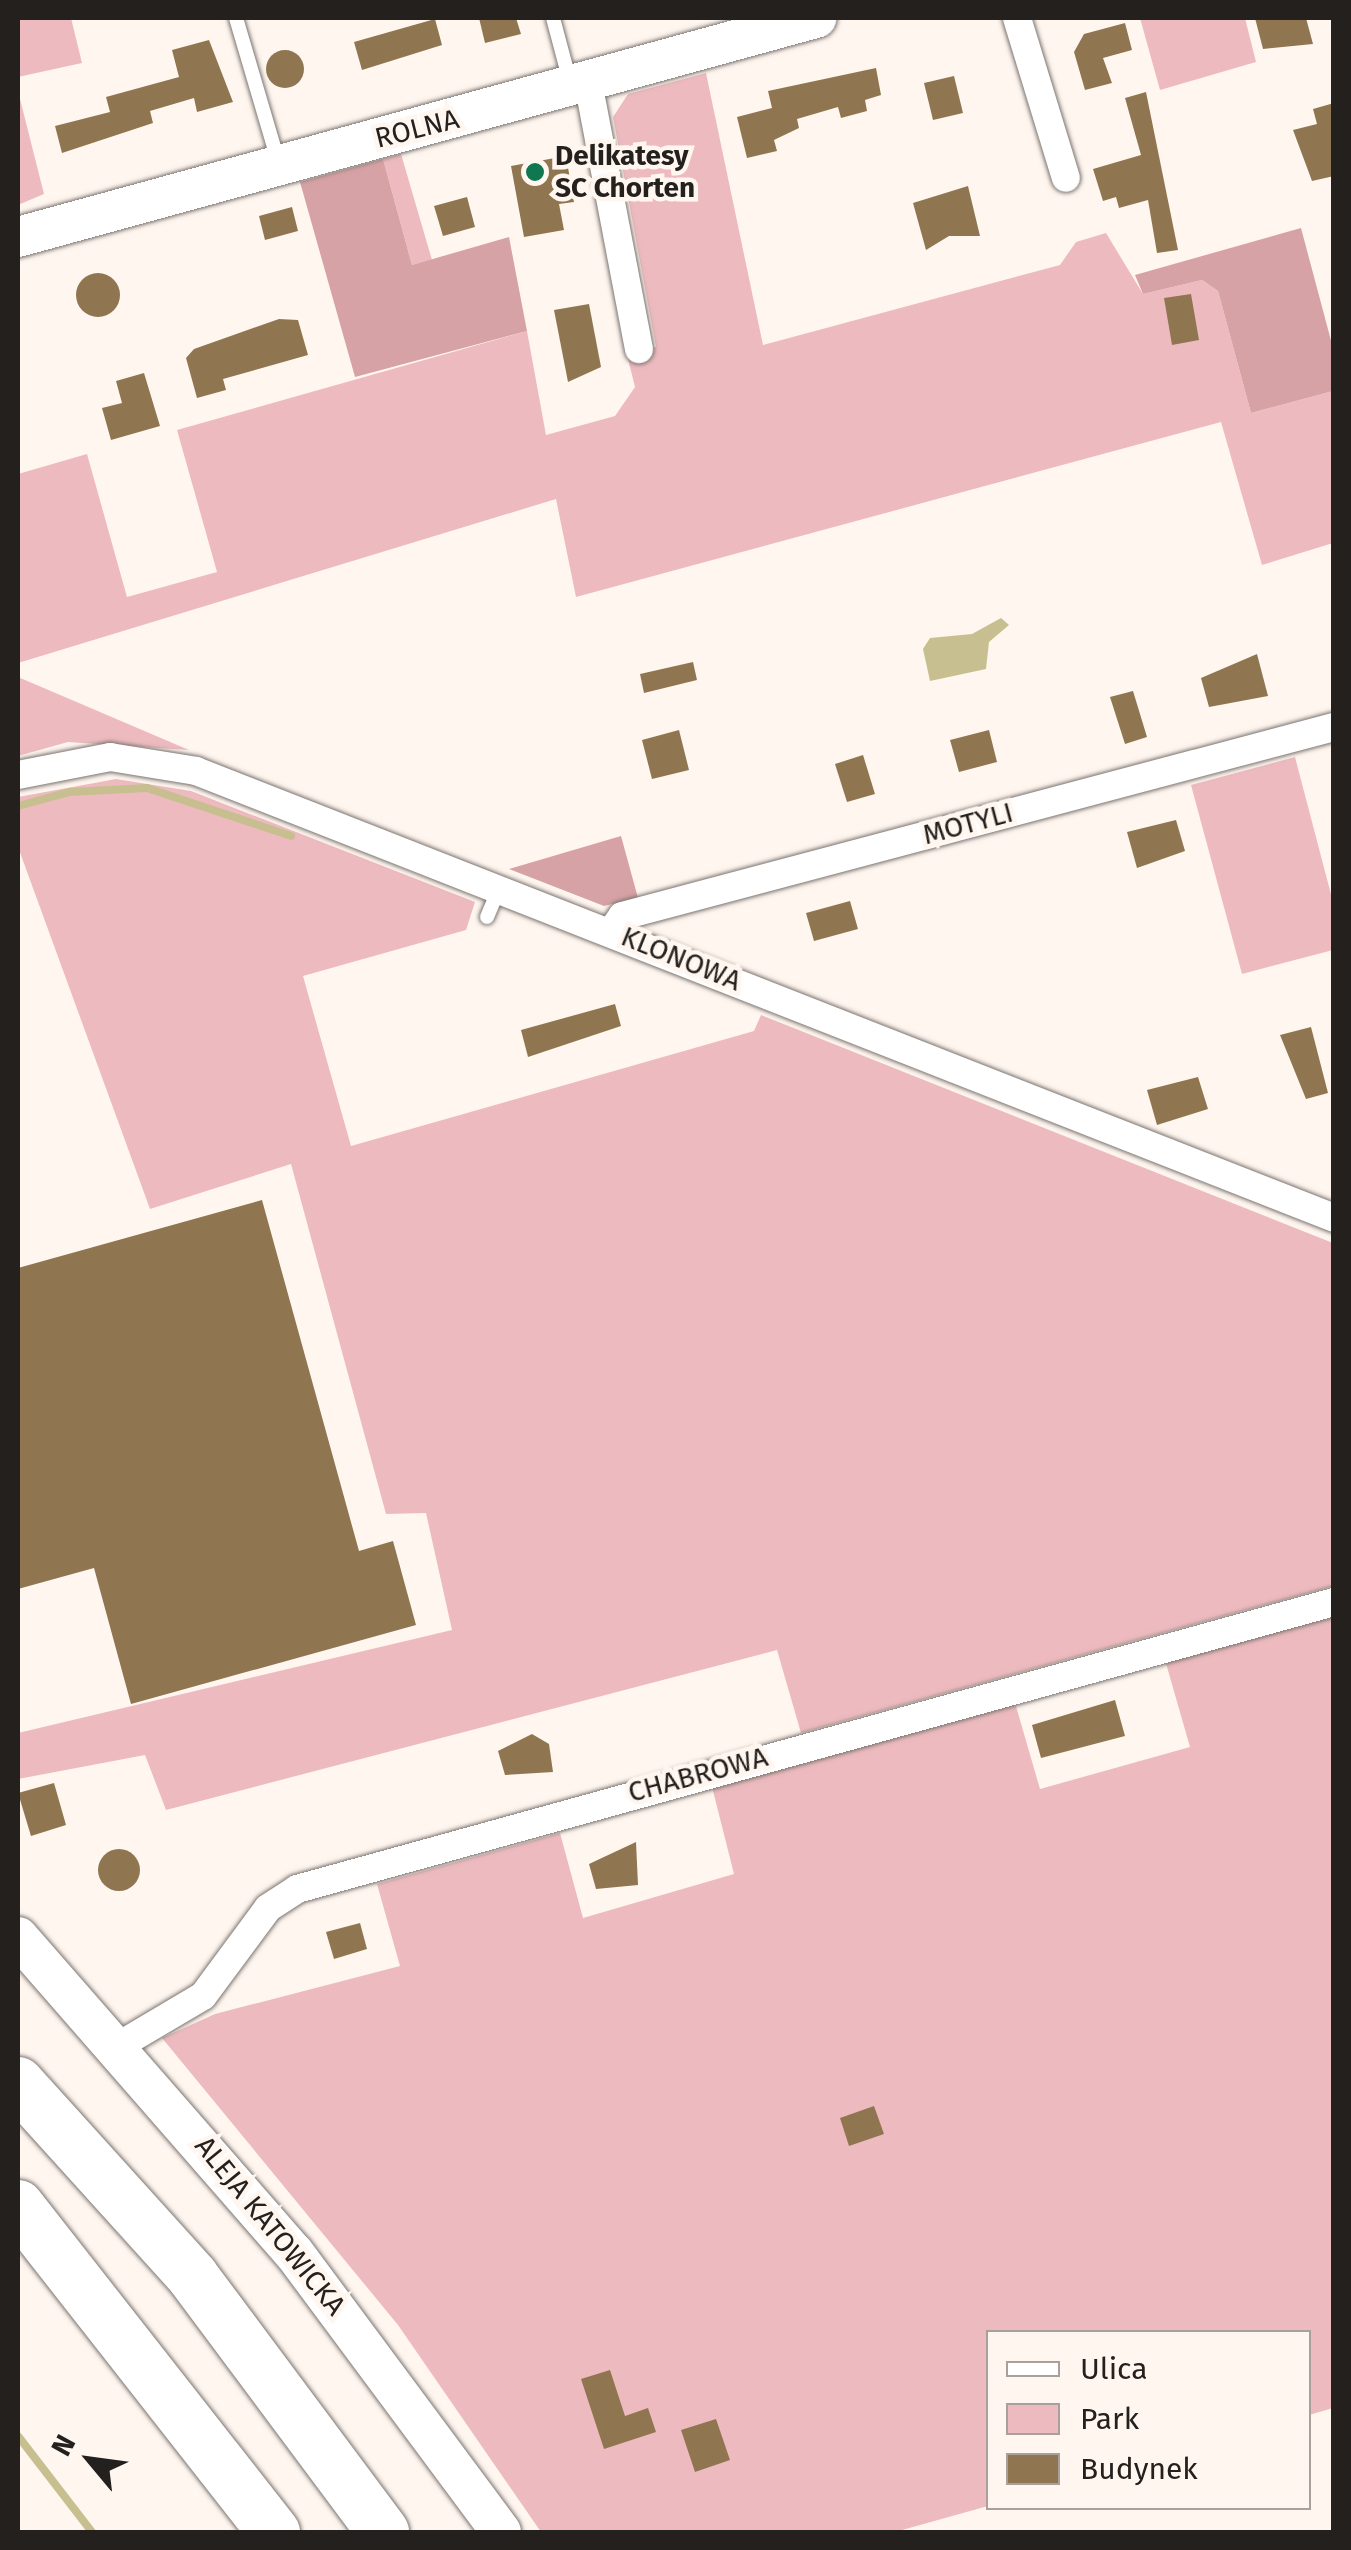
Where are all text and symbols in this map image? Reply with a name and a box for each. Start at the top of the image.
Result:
street label: ROLNA [372,102,462,156]
place label: Delikatesy SC Chorten [555,139,695,205]
marker: Delikatesy SC Chorten [524,161,546,183]
street label: MOTYLI [919,796,1017,852]
street label: KLONOWA [616,920,746,998]
street label: CHABROWA [625,1740,771,1810]
street label: ALEJA KATOWICKA [188,2130,352,2322]
legend [986,2330,1311,2510]
text: Ulica [1080,2351,1147,2387]
text: Park [1080,2401,1139,2437]
north arrow [40,2410,140,2510]
text: N [44,2429,82,2461]
text: Budynek [1080,2451,1198,2487]

